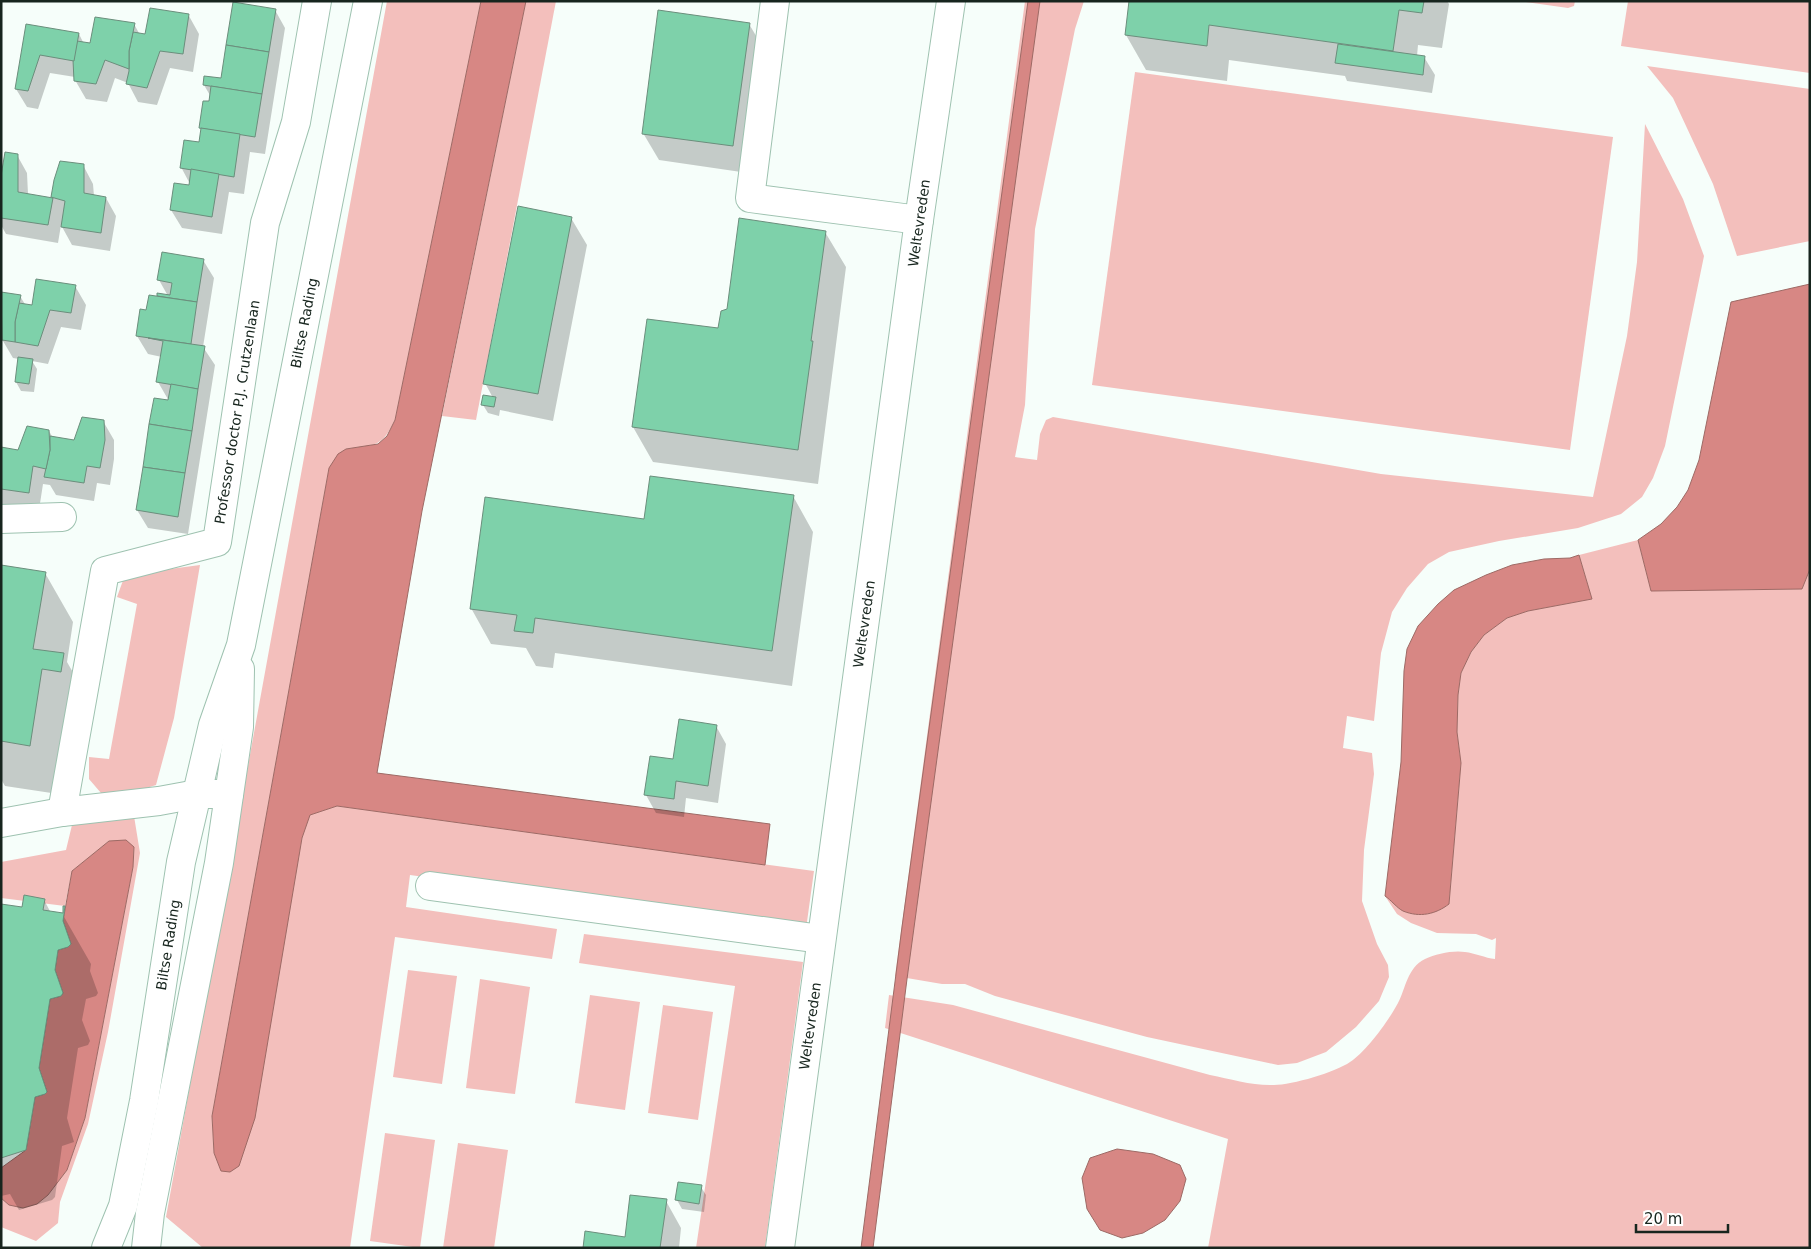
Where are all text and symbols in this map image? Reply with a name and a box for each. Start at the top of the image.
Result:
street label: Weltevreden [905,178,933,268]
street label: Biltse Rading [287,276,321,370]
street label: Professor doctor P.J. Crutzenlaan [211,299,263,525]
street label: Weltevreden [850,579,878,669]
street label: Biltse Rading [153,898,183,992]
street label: Weltevreden [796,981,824,1071]
scale bar [1636,1202,1728,1234]
text: 20 m [1644,1210,1682,1228]

